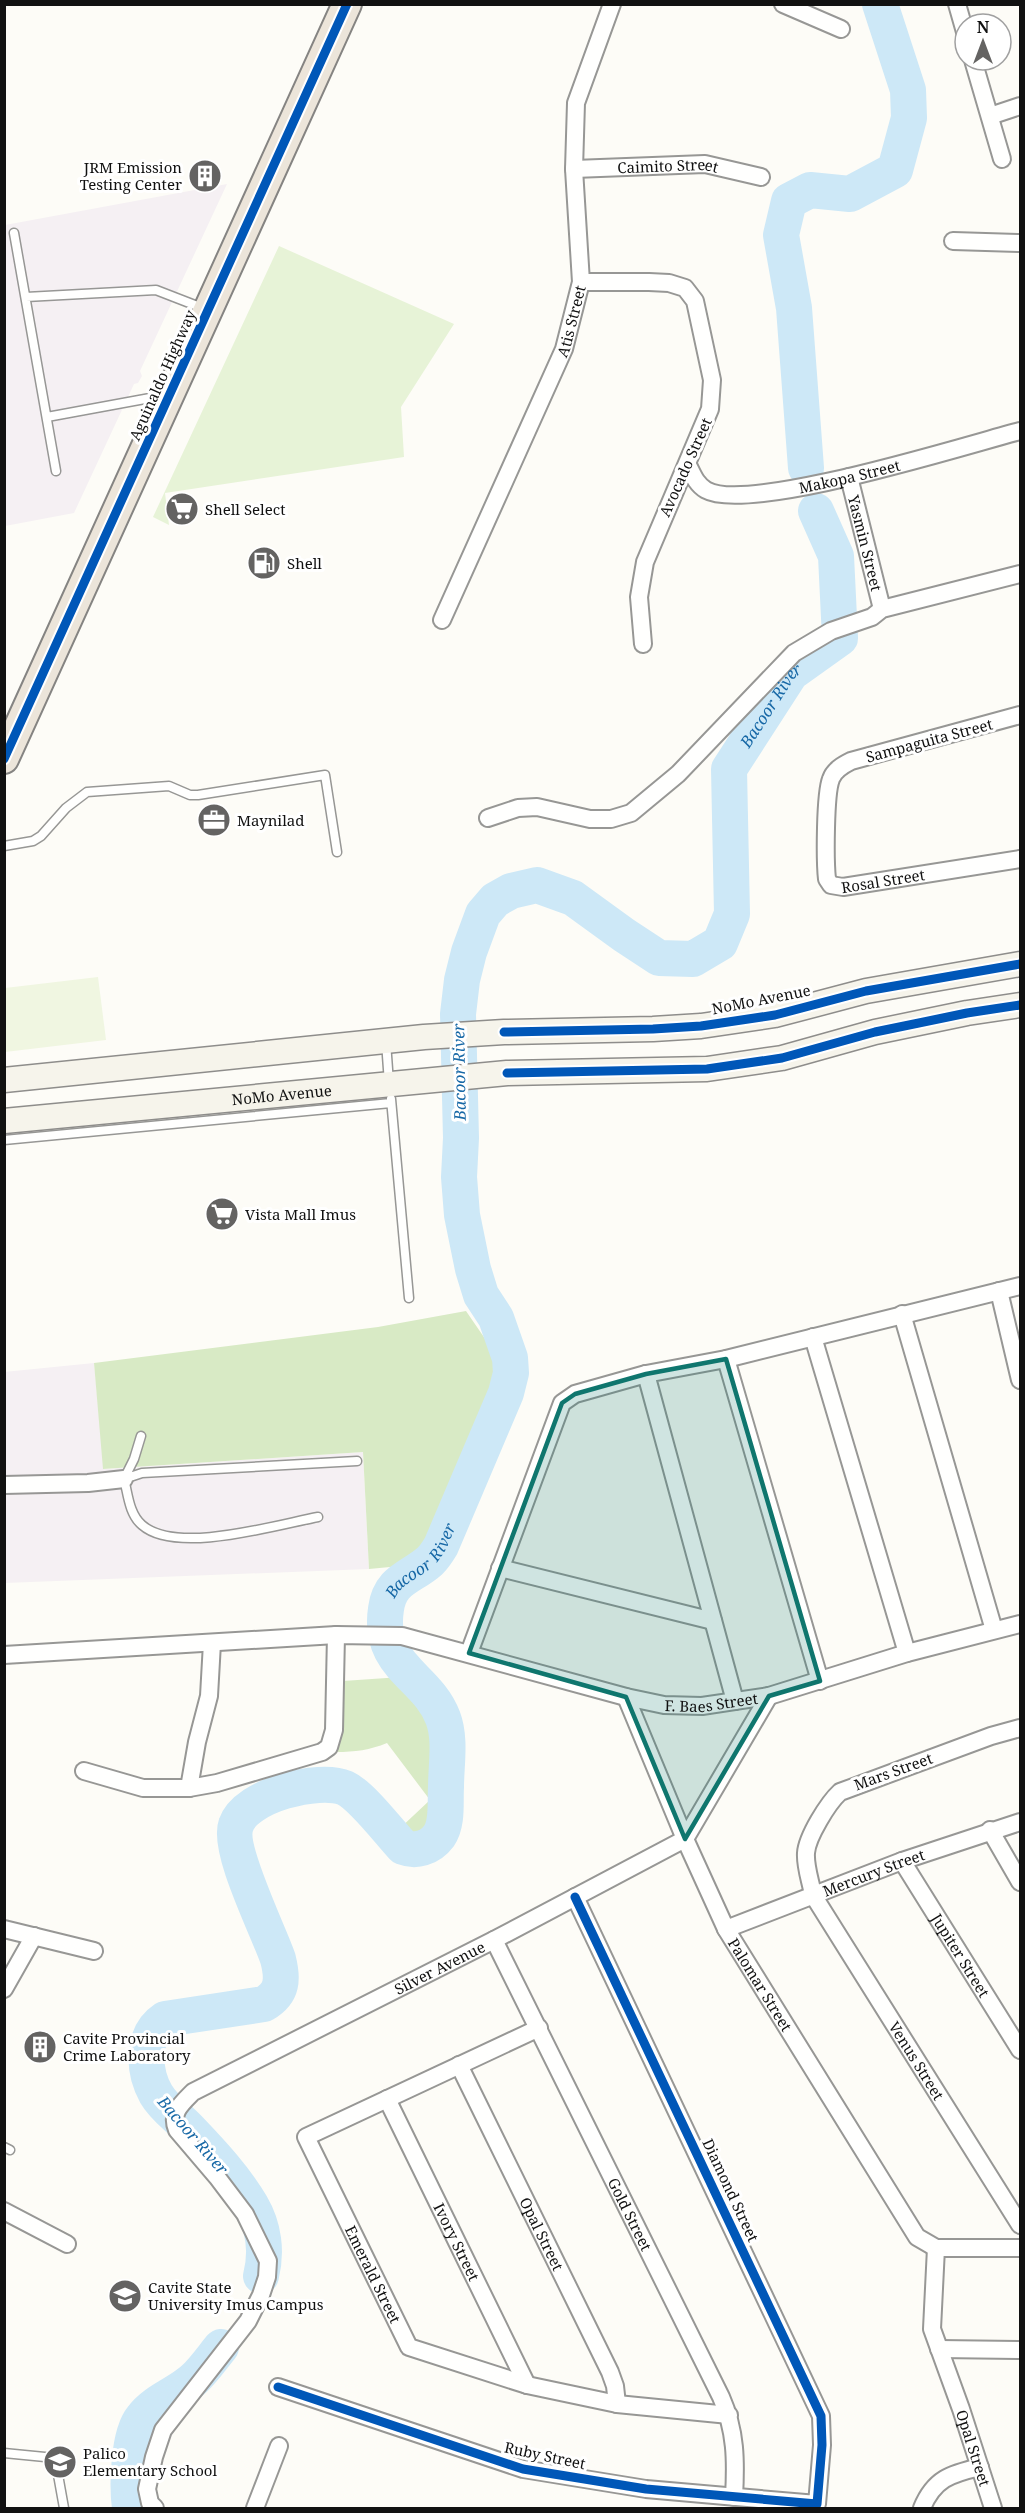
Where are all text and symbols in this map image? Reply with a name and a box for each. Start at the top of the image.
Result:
north arrow [953,12,1013,72]
text: N [977,16,990,38]
street label: Caimito Street [617,154,720,177]
place label: JRM Emission Testing Center [80,157,182,194]
building icon: JRM Emission Testing Center [187,158,223,194]
street label: Atis Street [552,283,590,360]
street label: Aguinaldo Highway [124,306,200,443]
street label: Avocado Street [654,414,716,520]
street label: Makopa Street [797,455,902,497]
supermarket icon: Shell Select [164,491,200,527]
street label: Yasmin Street [844,492,887,593]
place label: Shell Select [205,499,285,519]
fuel station icon: Shell [246,545,282,581]
place label: Shell [287,553,322,573]
water label: Bacoor River [734,658,806,753]
street label: Sampaguita Street [863,713,995,767]
office icon: Maynilad [196,802,232,838]
place label: Maynilad [237,810,304,830]
street label: Rosal Street [840,864,926,897]
street label: NoMo Avenue [710,980,812,1018]
water label: Bacoor River [447,1023,471,1122]
street label: NoMo Avenue [231,1080,333,1109]
supermarket icon: Vista Mall Imus [204,1196,240,1232]
place label: Vista Mall Imus [245,1204,356,1224]
water label: Bacoor River [379,1519,461,1603]
street label: F. Baes Street [664,1688,759,1716]
street label: Mars Street [851,1748,935,1794]
street label: Mercury Street [820,1844,927,1901]
street label: Jupiter Street [927,1909,994,2001]
street label: Palomar Street [724,1934,797,2035]
street label: Silver Avenue [391,1936,488,1999]
street label: Venus Street [885,2018,949,2104]
place label: Cavite Provincial Crime Laboratory [63,2028,191,2065]
building icon: Cavite Provincial Crime Laboratory [22,2029,58,2065]
water label: Bacoor River [152,2090,233,2179]
street label: Diamond Street [698,2135,764,2245]
street label: Gold Street [604,2174,657,2254]
street label: Opal Street [516,2194,568,2274]
street label: Ivory Street [429,2200,484,2284]
street label: Emerald Street [341,2222,406,2326]
place label: Cavite State University Imus Campus [148,2277,324,2314]
school or university icon: Cavite State University Imus Campus [107,2278,143,2314]
street label: Opal Street [952,2407,995,2489]
street label: Ruby Street [503,2437,587,2473]
place label: Palico Elementary School [83,2443,217,2480]
school or university icon: Palico Elementary School [42,2444,78,2480]

